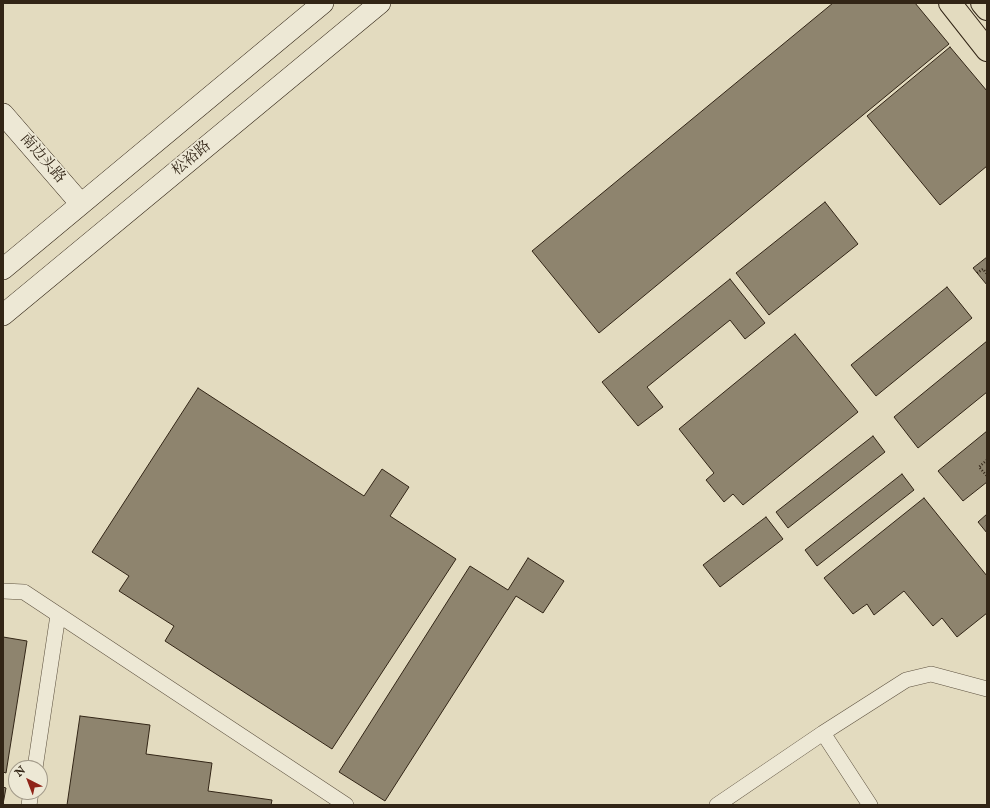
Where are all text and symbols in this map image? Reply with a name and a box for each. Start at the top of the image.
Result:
street label: 南边头路 [16,130,68,188]
street label: 松裕路 [169,138,215,180]
north arrow [8,760,48,800]
text: N [12,763,29,780]

